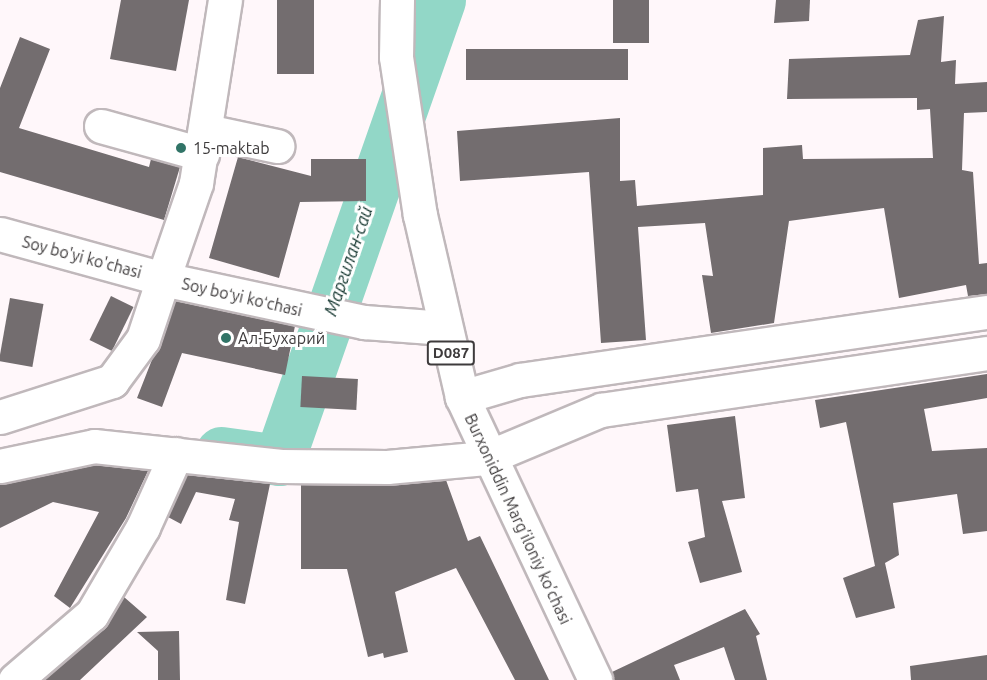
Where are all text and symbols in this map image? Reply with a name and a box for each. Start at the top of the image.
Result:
place label: 15-maktab [193,138,270,158]
marker: 15-maktab [174,141,188,155]
water label: Маргилан-сай [319,203,377,319]
street label: Soy bo'yi ko'chasi [20,232,144,282]
street label: Soy boʻyi koʻchasi [180,274,304,320]
place label: Ал-Бухарий [238,328,325,348]
marker: Ал-Бухарий [219,331,233,345]
road number: D087 [426,341,476,365]
street label: Burxoniddin Marg’iloniy ko’chasi [461,411,575,627]

